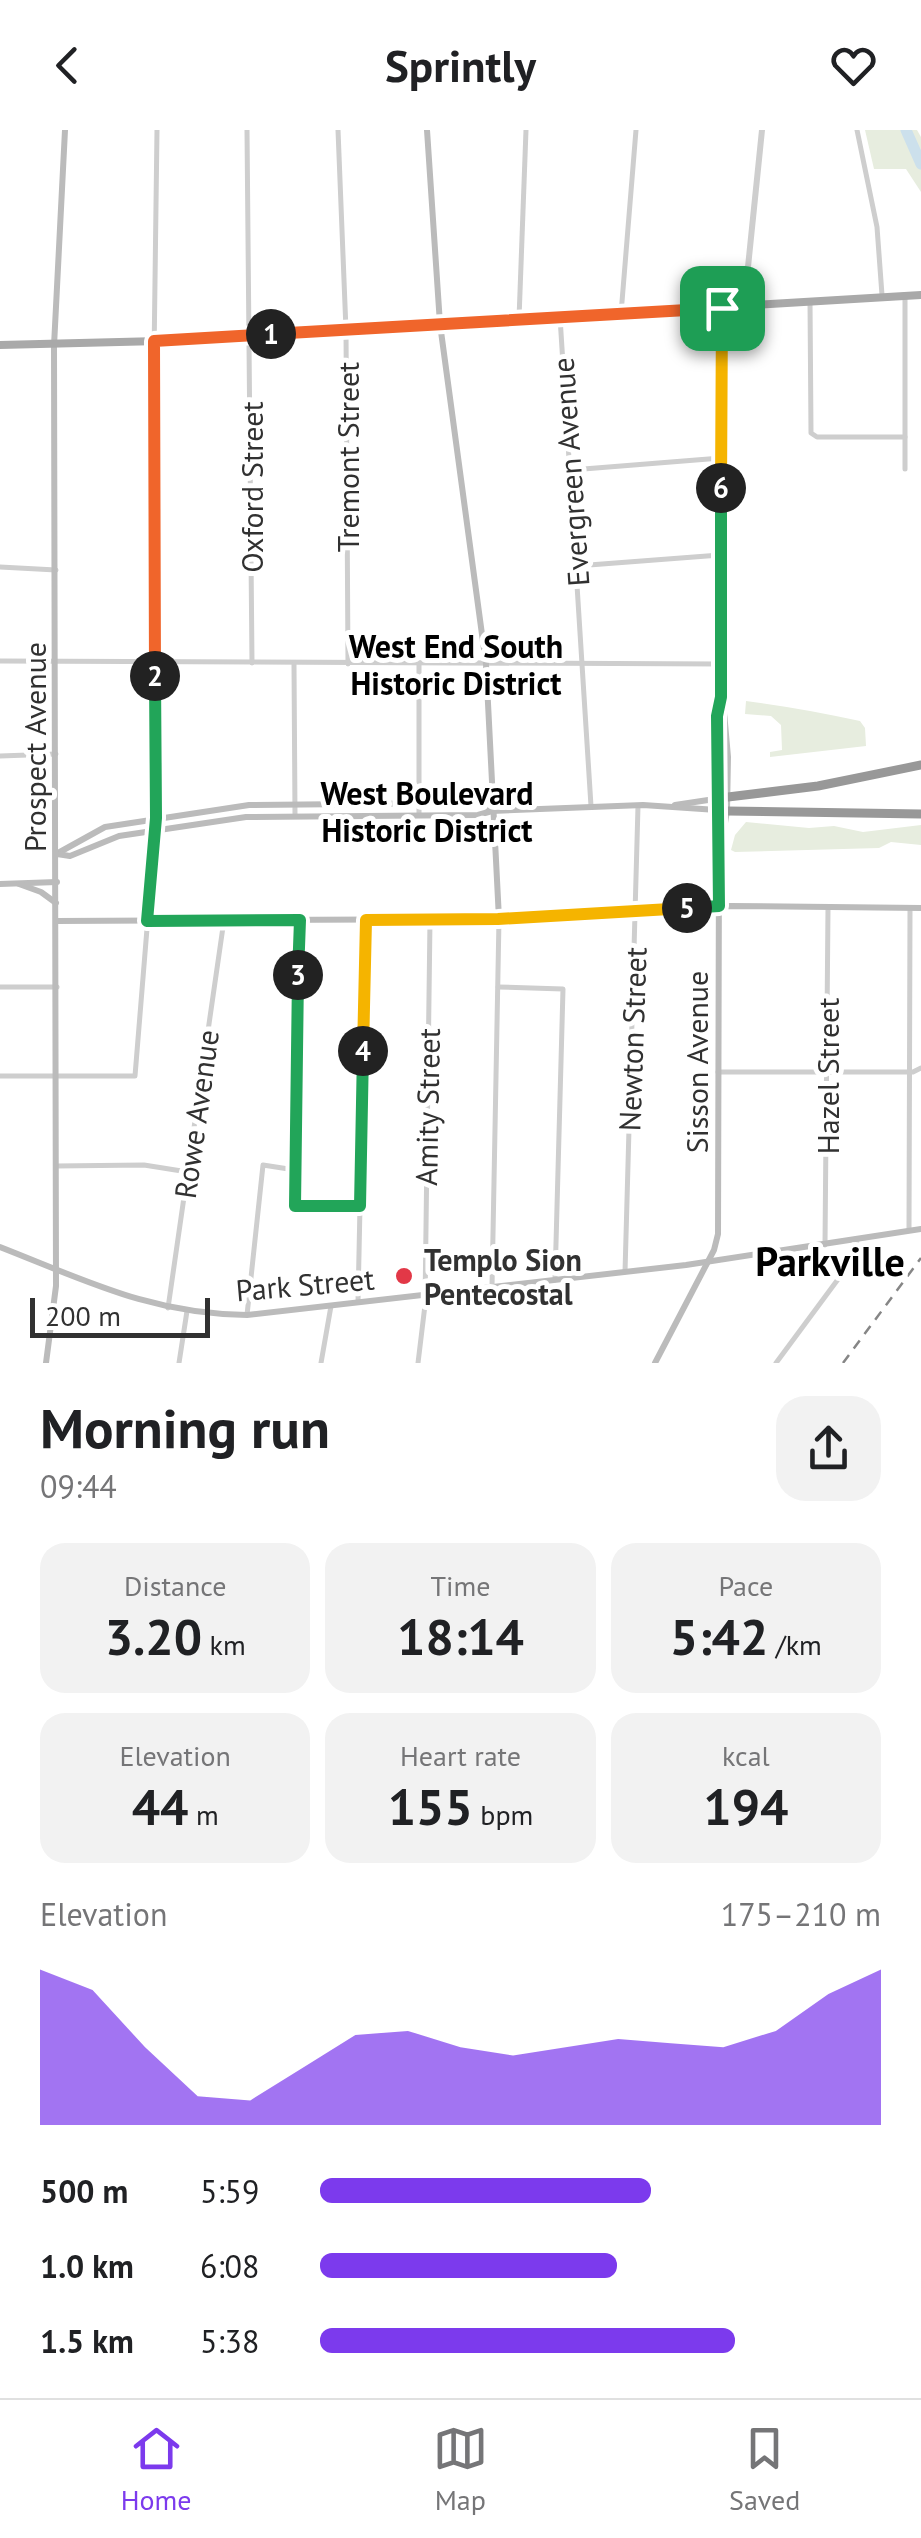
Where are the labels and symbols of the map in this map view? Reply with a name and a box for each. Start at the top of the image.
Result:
pin [680,266,765,351]
pin: 1 [246,309,296,359]
street label: Evergreen Avenue [543,356,597,588]
street label: Tremont Street [328,362,367,552]
street label: Oxford Street [232,401,271,573]
pin: 6 [696,463,746,513]
district label: West End South Historic District [349,625,563,704]
street label: Prospect Avenue [15,642,54,852]
pin: 2 [130,651,180,701]
district label: West Boulevard Historic District [320,772,534,851]
pin: 5 [662,883,712,933]
street label: Newton Street [609,946,655,1132]
pin: 3 [273,950,323,1000]
street label: Sisson Avenue [677,971,716,1153]
street label: Hazel Street [808,998,847,1154]
pin: 4 [338,1026,388,1076]
street label: Rowe Avenue [165,1027,227,1201]
street label: Amity Street [406,1028,448,1186]
district label: Parkville [755,1235,905,1287]
place label: Templo Sion Pentecostal [424,1240,582,1313]
street label: Park Street [234,1259,376,1309]
marker: Templo Sion Pentecostal [393,1265,415,1287]
scale bar [30,1293,210,1338]

